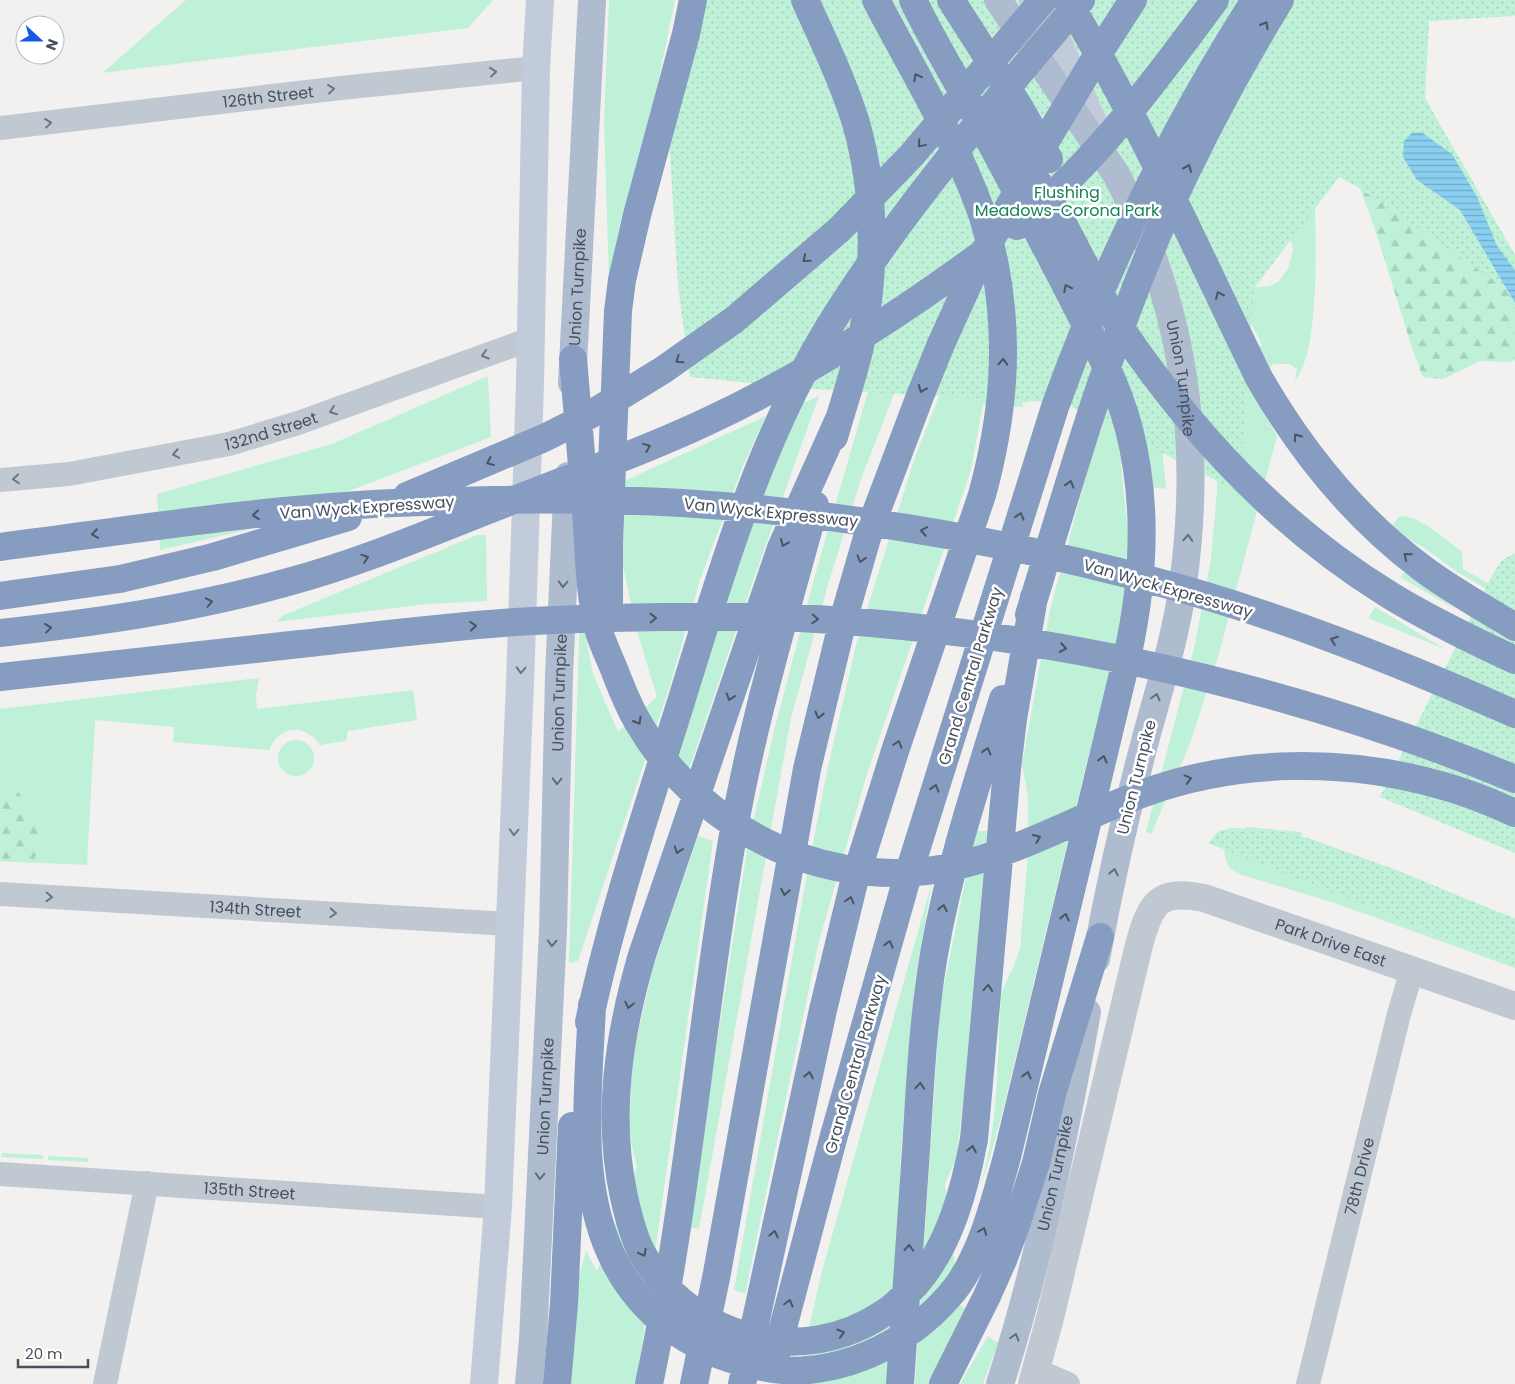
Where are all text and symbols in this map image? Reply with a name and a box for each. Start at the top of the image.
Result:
north arrow [15,15,65,65]
one-way arrow [1258,21,1268,30]
text: N [41,36,63,53]
one-way arrow [489,67,497,78]
one-way arrow [913,73,923,82]
street label: 126th Street [221,80,315,114]
one-way arrow [328,84,336,95]
one-way arrow [45,118,53,129]
one-way arrow [918,139,927,148]
one-way arrow [1182,164,1193,173]
park label: Flushing Meadows-Corona Park [975,181,1160,222]
street label: Union Turnpike [563,228,592,347]
one-way arrow [803,253,812,262]
one-way arrow [1063,285,1073,294]
one-way arrow [1215,291,1225,300]
street label: Union Turnpike [1160,318,1200,437]
one-way arrow [482,349,490,359]
one-way arrow [675,354,685,363]
one-way arrow [998,358,1008,366]
one-way arrow [918,384,928,393]
one-way arrow [329,405,337,415]
street label: 132nd Street [223,406,321,457]
one-way arrow [1294,434,1303,443]
one-way arrow [642,443,650,453]
one-way arrow [172,448,181,458]
one-way arrow [486,455,495,466]
one-way arrow [12,473,20,484]
one-way arrow [1064,480,1074,489]
street label: Van Wyck Expressway [279,490,455,525]
street label: Van Wyck Expressway [683,492,859,533]
one-way arrow [252,509,260,520]
one-way arrow [1014,512,1024,521]
one-way arrow [919,526,927,537]
one-way arrow [91,529,99,539]
one-way arrow [1182,534,1193,542]
one-way arrow [779,538,790,547]
one-way arrow [360,553,369,563]
street label: Van Wyck Expressway [1080,553,1255,624]
one-way arrow [1404,553,1413,561]
one-way arrow [857,554,867,562]
one-way arrow [558,580,568,588]
street label: Grand Central Parkway [932,584,1009,768]
one-way arrow [204,598,213,608]
one-way arrow [649,612,657,623]
one-way arrow [812,614,820,625]
one-way arrow [469,621,477,632]
one-way arrow [45,623,53,634]
street label: Union Turnpike [546,633,573,752]
one-way arrow [1330,636,1339,646]
one-way arrow [1059,643,1068,653]
one-way arrow [516,666,526,674]
one-way arrow [726,692,736,700]
one-way arrow [1151,694,1161,702]
one-way arrow [814,711,825,720]
one-way arrow [632,716,642,725]
street label: Union Turnpike [1111,717,1162,837]
one-way arrow [892,741,902,749]
one-way arrow [981,747,991,756]
one-way arrow [1097,755,1108,764]
one-way arrow [1184,774,1193,785]
one-way arrow [551,777,562,785]
one-way arrow [929,784,939,793]
one-way arrow [509,828,520,836]
one-way arrow [1032,834,1041,845]
one-way arrow [674,846,684,854]
one-way arrow [1108,868,1119,877]
one-way arrow [780,888,790,897]
one-way arrow [45,892,53,903]
street label: 134th Street [209,895,302,924]
one-way arrow [844,895,855,904]
one-way arrow [937,903,948,912]
one-way arrow [329,908,337,919]
one-way arrow [1059,913,1070,922]
street label: Park Drive East [1272,913,1390,973]
one-way arrow [547,940,557,948]
one-way arrow [883,940,893,948]
street label: Grand Central Parkway [819,972,892,1156]
one-way arrow [982,983,993,991]
one-way arrow [624,1001,635,1010]
street label: Union Turnpike [531,1037,560,1156]
one-way arrow [803,1070,814,1079]
one-way arrow [1021,1071,1032,1080]
one-way arrow [914,1082,925,1090]
street label: Union Turnpike [1032,1113,1079,1233]
street label: 78th Drive [1339,1135,1380,1218]
one-way arrow [967,1145,977,1154]
one-way arrow [535,1172,546,1180]
street label: 135th Street [203,1177,296,1206]
one-way arrow [977,1228,987,1236]
one-way arrow [768,1229,779,1238]
one-way arrow [904,1244,915,1252]
one-way arrow [637,1247,647,1256]
one-way arrow [783,1298,794,1307]
one-way arrow [836,1329,844,1339]
one-way arrow [1009,1334,1019,1342]
scale bar [18,1336,88,1368]
text: 20 m [25,1343,63,1364]

